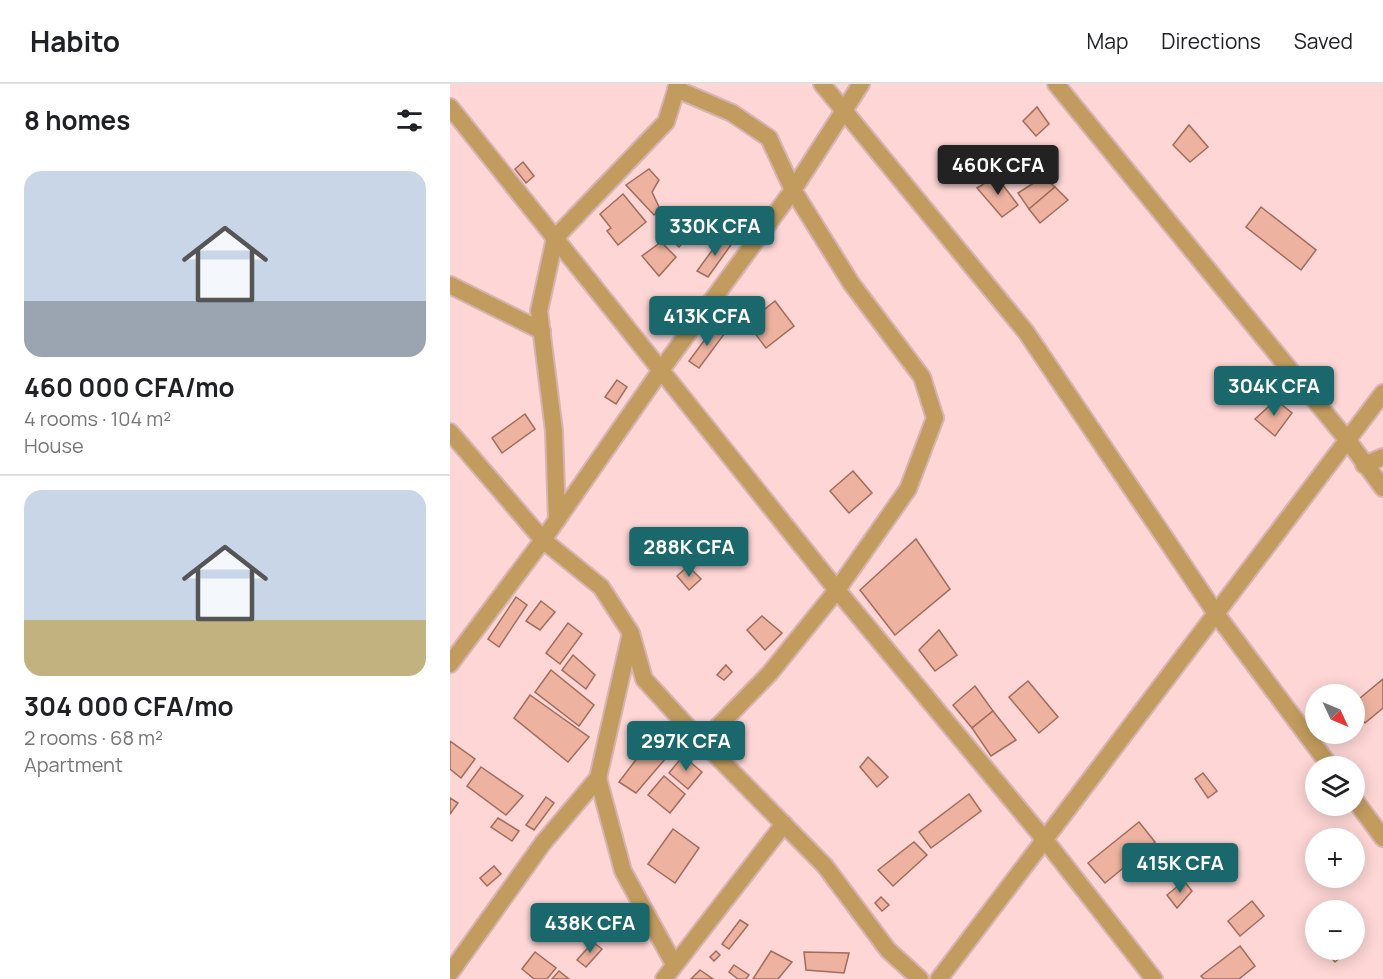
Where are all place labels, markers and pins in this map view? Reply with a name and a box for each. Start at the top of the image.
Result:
pin: 460K CFA [936,145,1060,196]
pin: 330K CFA [653,206,777,257]
pin: 413K CFA [645,296,769,347]
pin: 304K CFA [1212,366,1336,417]
pin: 288K CFA [627,527,751,578]
pin: 297K CFA [624,721,748,772]
pin: 415K CFA [1118,843,1242,894]
pin: 438K CFA [528,903,652,954]

